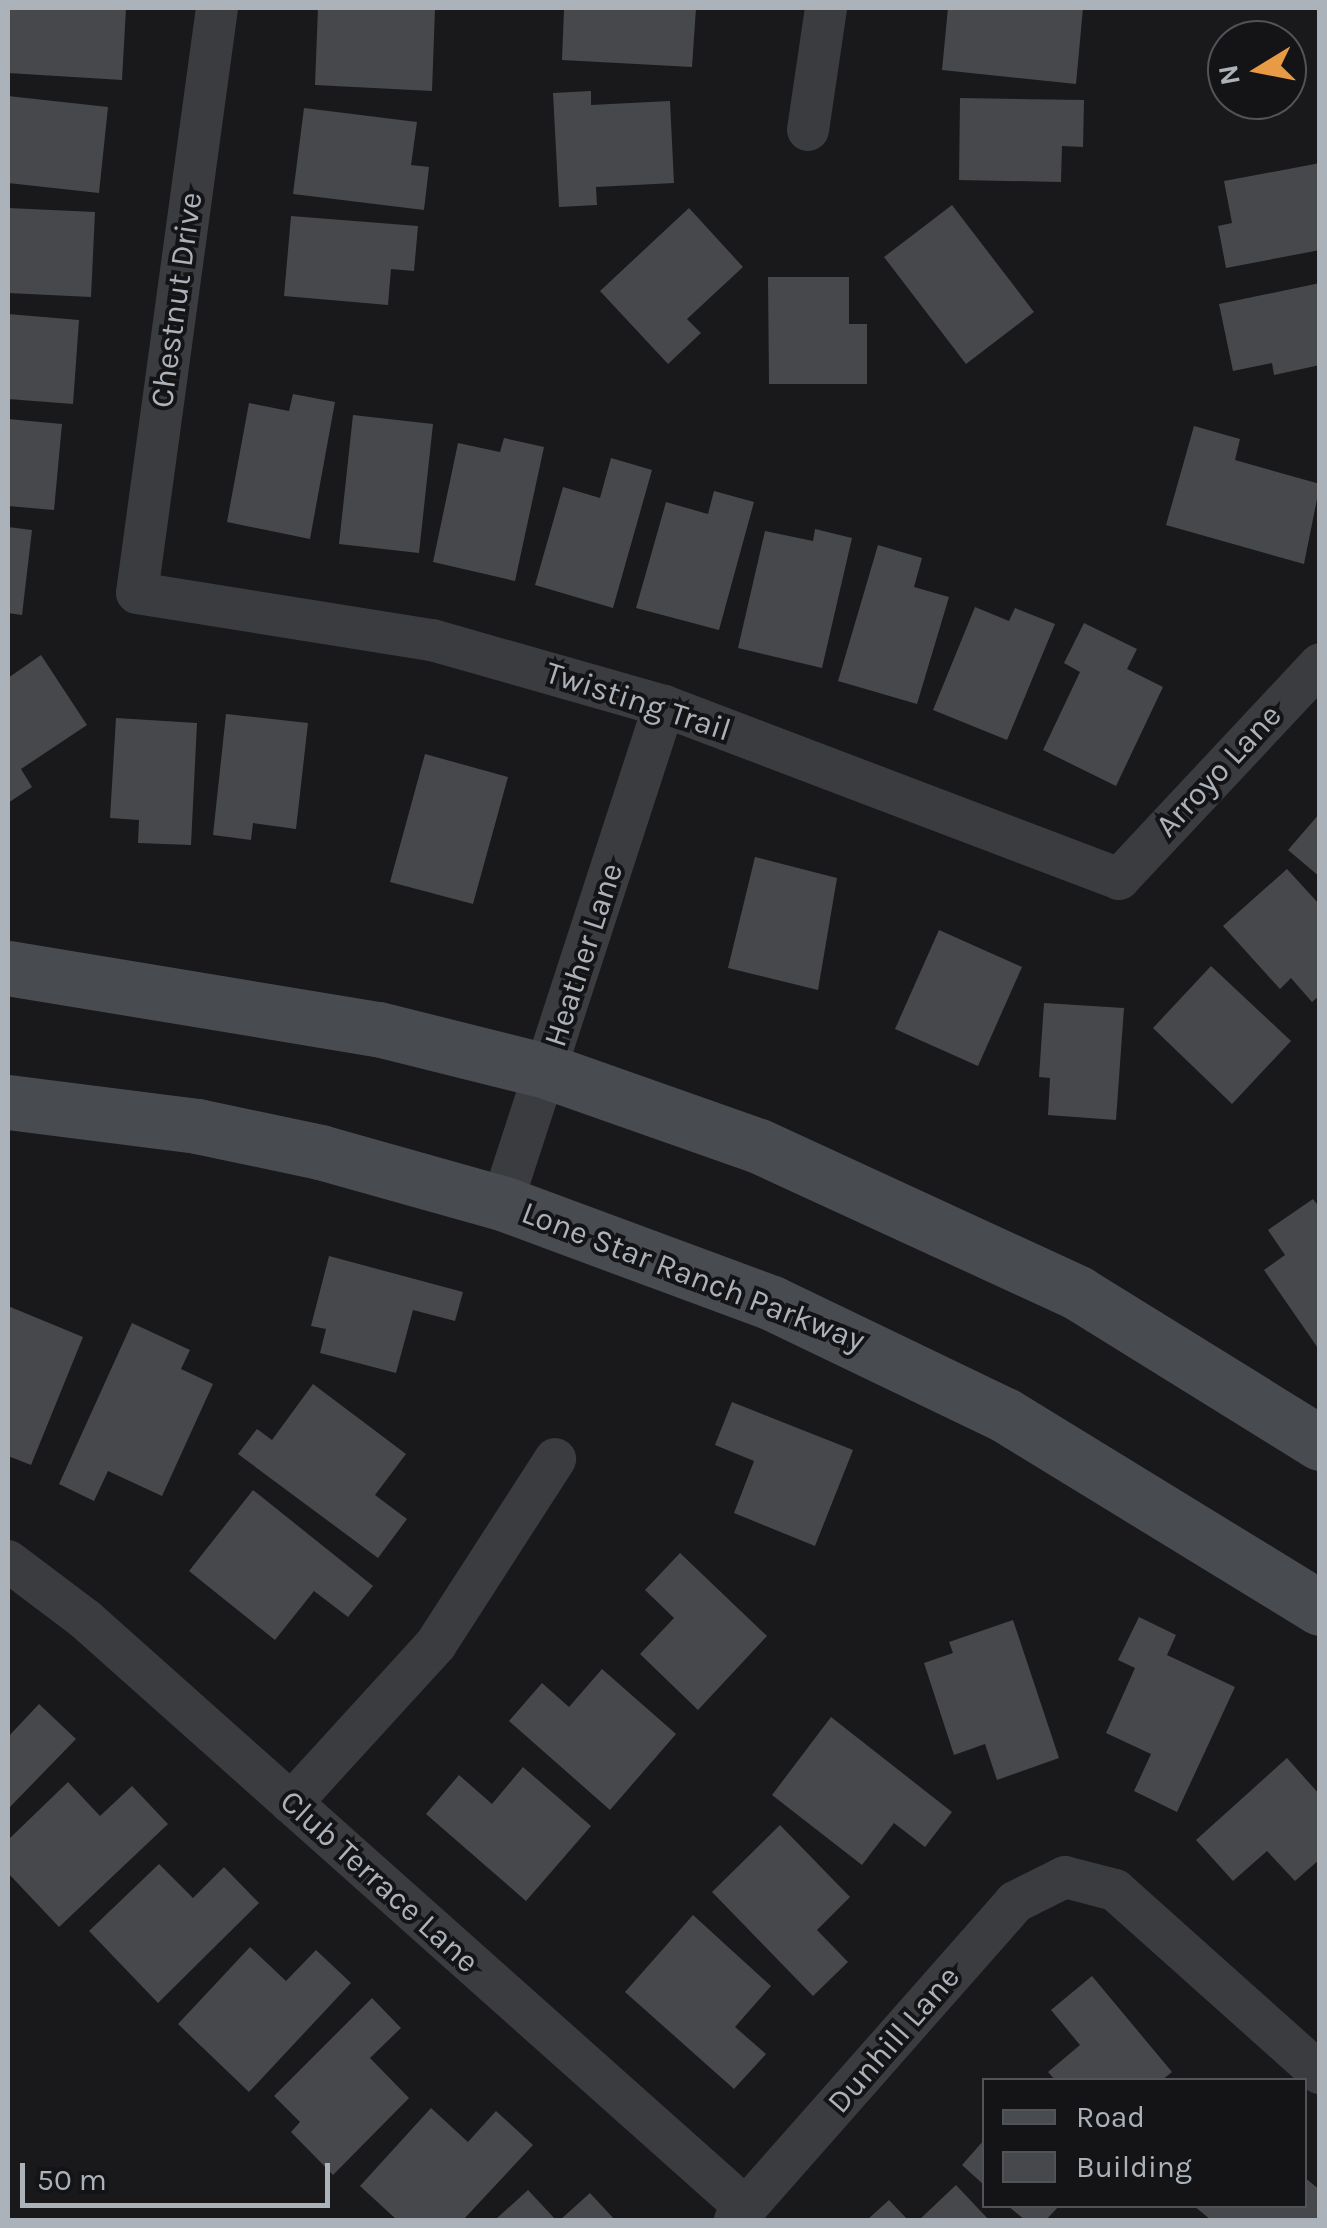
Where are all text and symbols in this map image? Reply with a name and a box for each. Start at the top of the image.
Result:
north arrow [1207,20,1307,120]
text: N [1211,62,1247,88]
street label: Chestnut Drive [143,190,211,410]
street label: Twisting Trail [540,654,736,750]
street label: Arroyo Lane [1148,697,1290,845]
street label: Heather Lane [536,858,632,1052]
street label: Lone Star Ranch Parkway [516,1194,870,1360]
street label: Club Terrace Lane [272,1783,486,1981]
street label: Dunhill Lane [820,1959,968,2121]
legend [982,2078,1307,2208]
text: Road [1076,2099,1145,2135]
scale bar [25,2143,335,2205]
text: Building [1076,2149,1192,2185]
text: 50 m [37,2162,107,2198]

